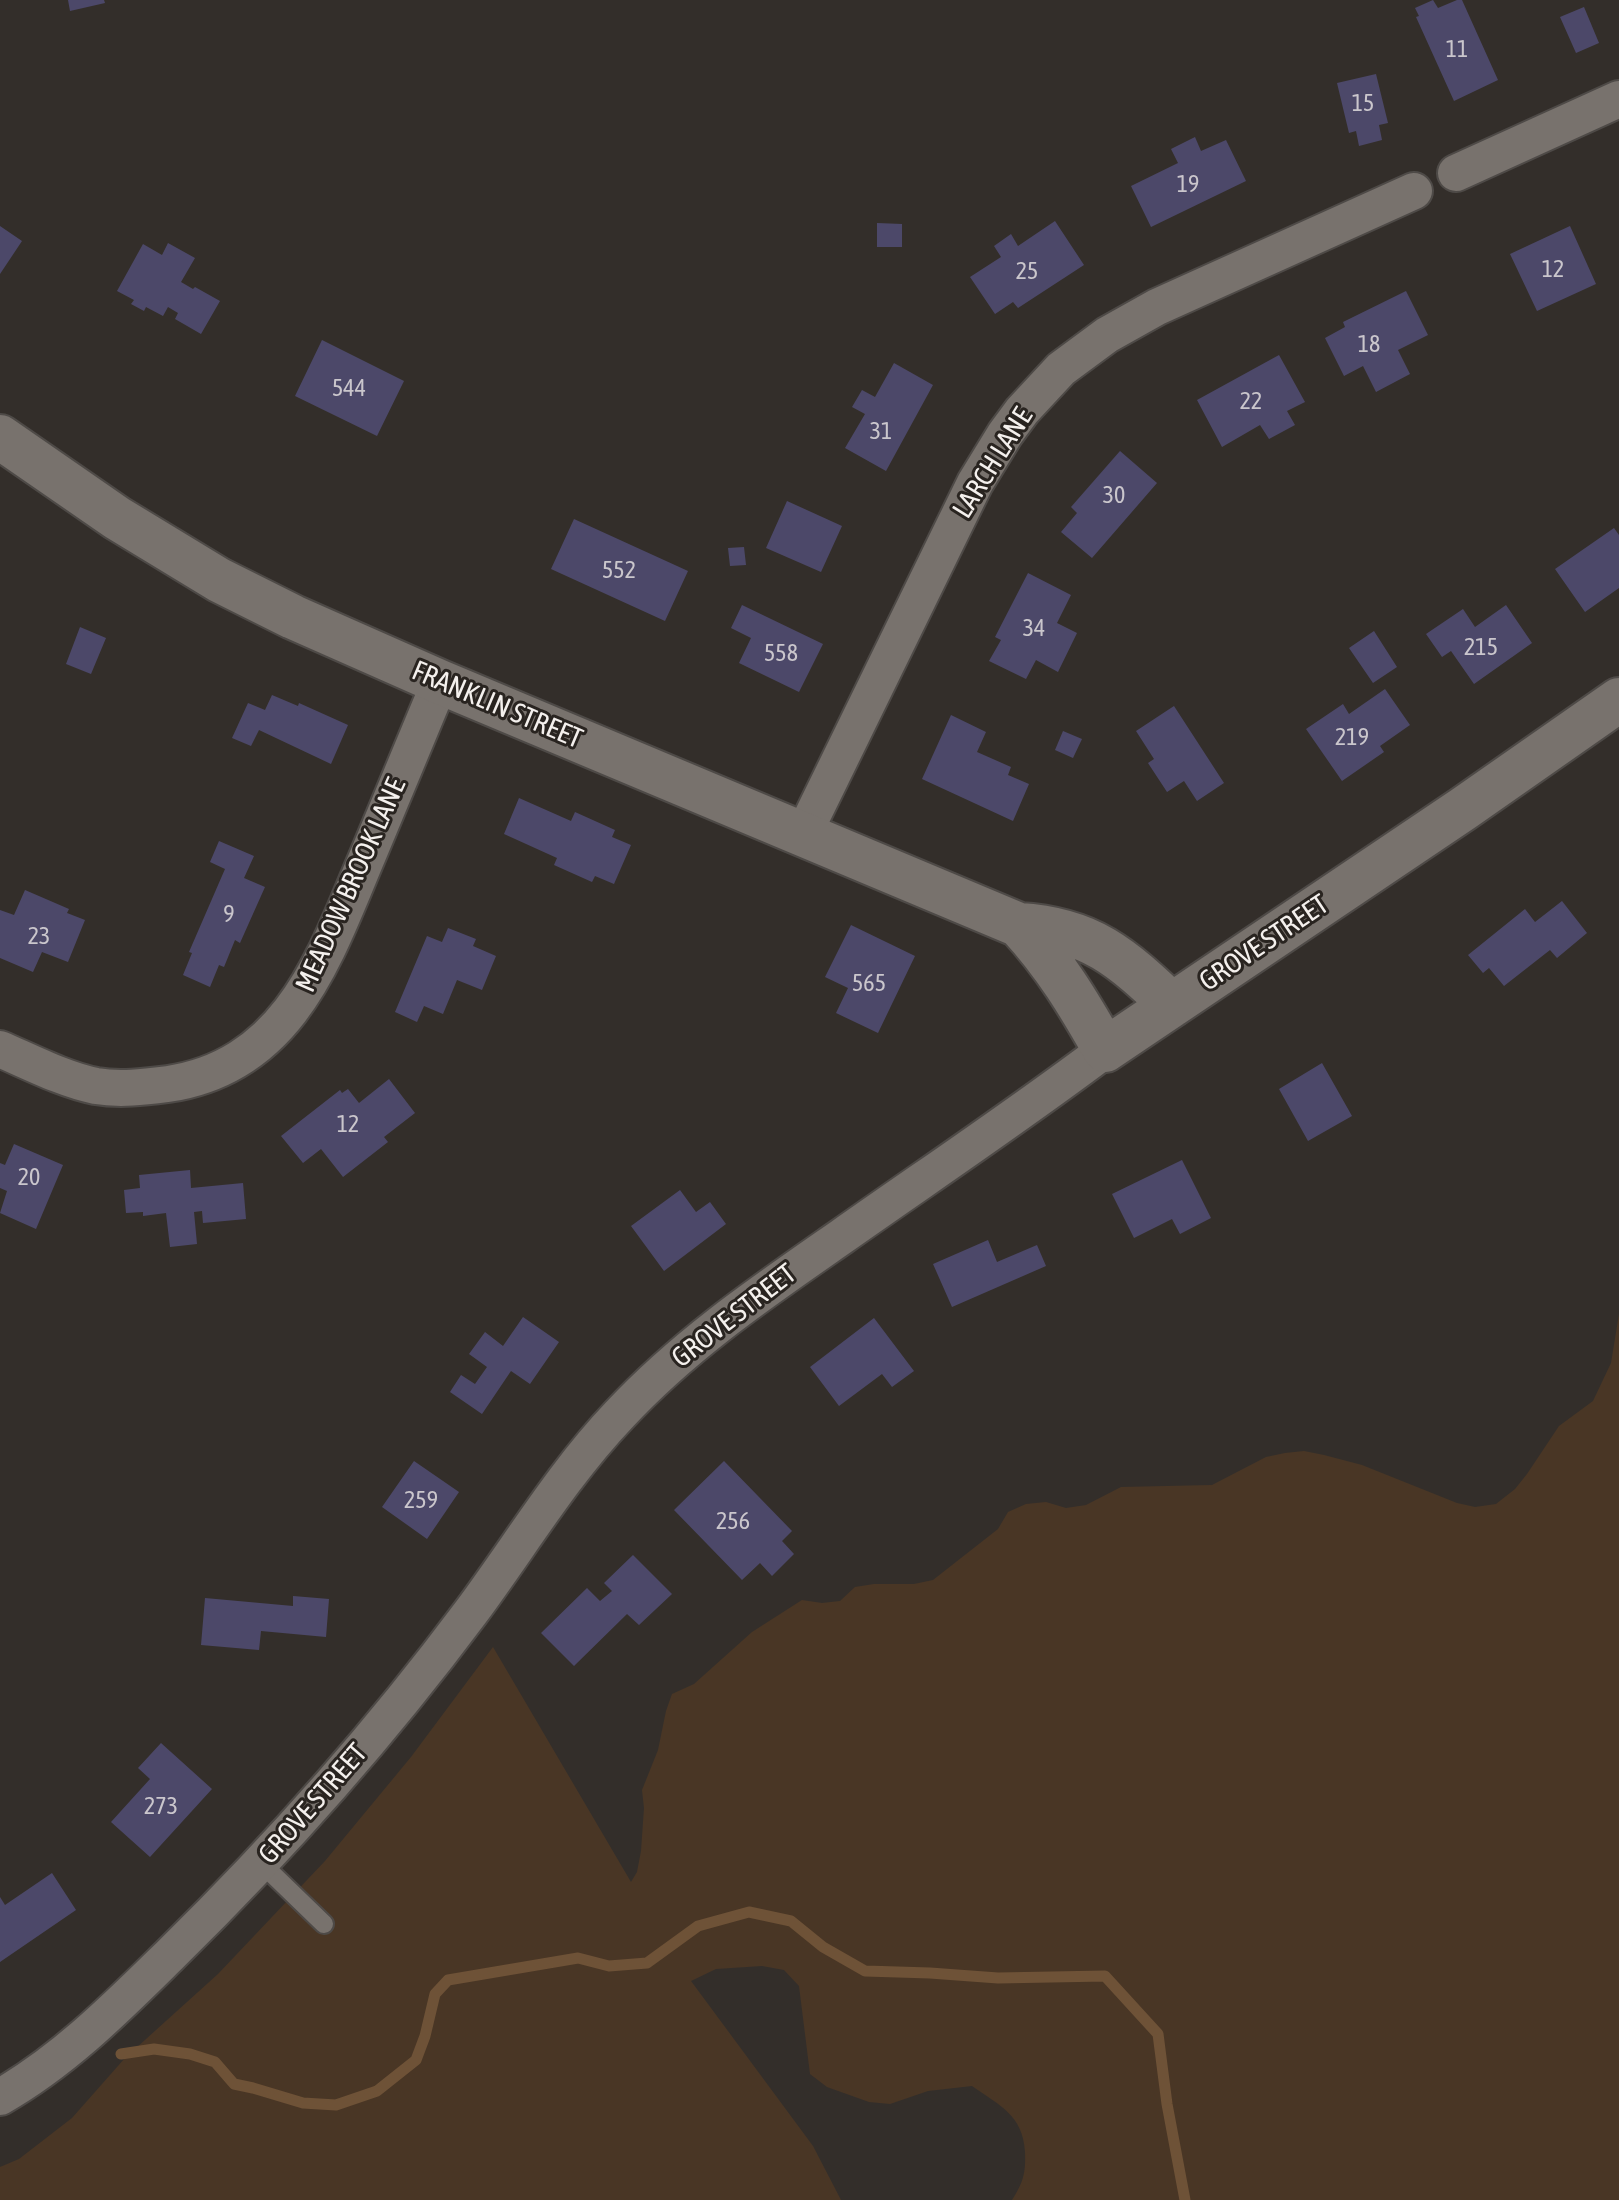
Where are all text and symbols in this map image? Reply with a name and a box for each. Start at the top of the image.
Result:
house number: 11 [1446,35,1468,63]
house number: 15 [1352,89,1374,117]
house number: 19 [1177,170,1199,198]
house number: 12 [1542,255,1564,283]
house number: 25 [1016,257,1038,285]
house number: 18 [1358,330,1380,358]
house number: 544 [332,374,366,402]
house number: 22 [1240,387,1262,415]
street label: LARCH LANE [946,402,1040,524]
house number: 31 [870,417,892,445]
house number: 30 [1103,481,1125,509]
house number: 552 [602,556,636,584]
house number: 34 [1023,614,1045,642]
house number: 215 [1464,633,1498,661]
house number: 558 [764,639,798,667]
street label: FRANKLIN STREET [407,654,587,756]
house number: 219 [1335,723,1369,751]
street label: MEADOW BROOK LANE [289,773,413,997]
street label: GROVE STREET [1193,888,1335,998]
house number: 9 [223,900,235,928]
house number: 23 [28,922,50,950]
house number: 565 [852,969,886,997]
house number: 12 [337,1110,359,1138]
house number: 20 [18,1163,40,1191]
street label: GROVE STREET [665,1257,803,1375]
house number: 259 [404,1486,438,1514]
house number: 256 [716,1507,750,1535]
street label: GROVE STREET [252,1737,374,1871]
house number: 273 [144,1792,178,1820]

